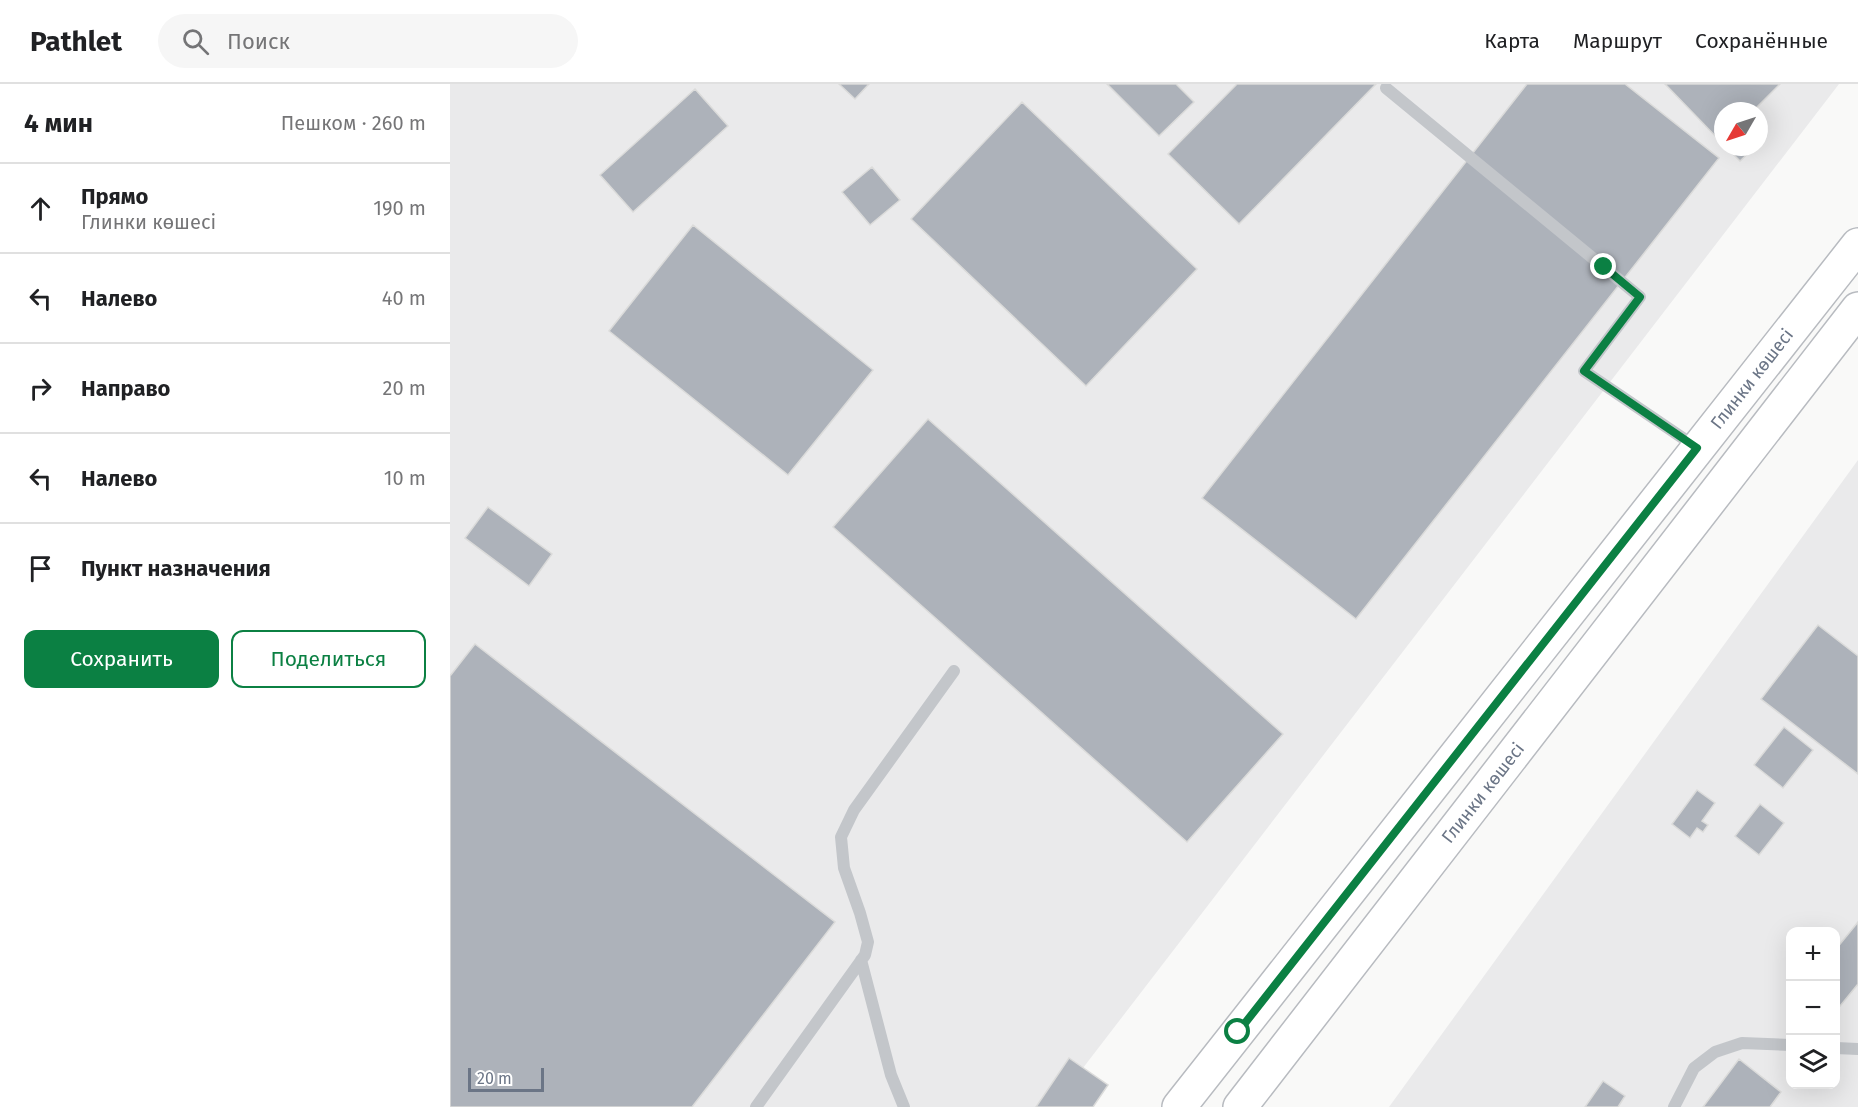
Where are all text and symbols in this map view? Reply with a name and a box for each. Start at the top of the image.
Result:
search box [158,14,578,68]
text: Pathlet [30,25,122,58]
icon: search [179,25,212,58]
text: Поиск [227,28,290,55]
text: Карта [1484,28,1540,54]
text: Маршрут [1573,28,1662,54]
text: Сохранённые [1695,28,1828,54]
north arrow [1714,102,1768,156]
text: 4 мин [24,108,93,139]
text: Пешком · 260 m [281,111,426,135]
text: Прямо [81,183,148,210]
icon: ahead [24,192,57,225]
text: 190 m [373,196,426,220]
text: Глинки көшесі [81,210,216,234]
route end [1590,253,1616,279]
icon: left [24,282,57,315]
text: Налево [81,285,157,312]
text: 40 m [382,286,426,310]
street label: Глинки көшесі [1706,324,1798,434]
icon: right [24,372,57,405]
text: Направо [81,375,170,402]
text: 20 m [383,376,426,400]
icon: left [24,462,57,495]
text: Налево [81,465,157,492]
text: 10 m [384,466,426,490]
icon: arrive [24,552,57,585]
text: Пункт назначения [81,555,271,582]
button: Сохранить [24,630,219,688]
button: Поделиться [231,630,426,688]
street label: Глинки көшесі [1437,738,1529,848]
map controls [1786,927,1840,1089]
button: + [1786,927,1840,981]
button: − [1786,981,1840,1035]
route start [1224,1018,1250,1044]
button: layers [1786,1035,1840,1089]
scale bar [468,1065,544,1092]
text: 20 m [477,1069,512,1088]

